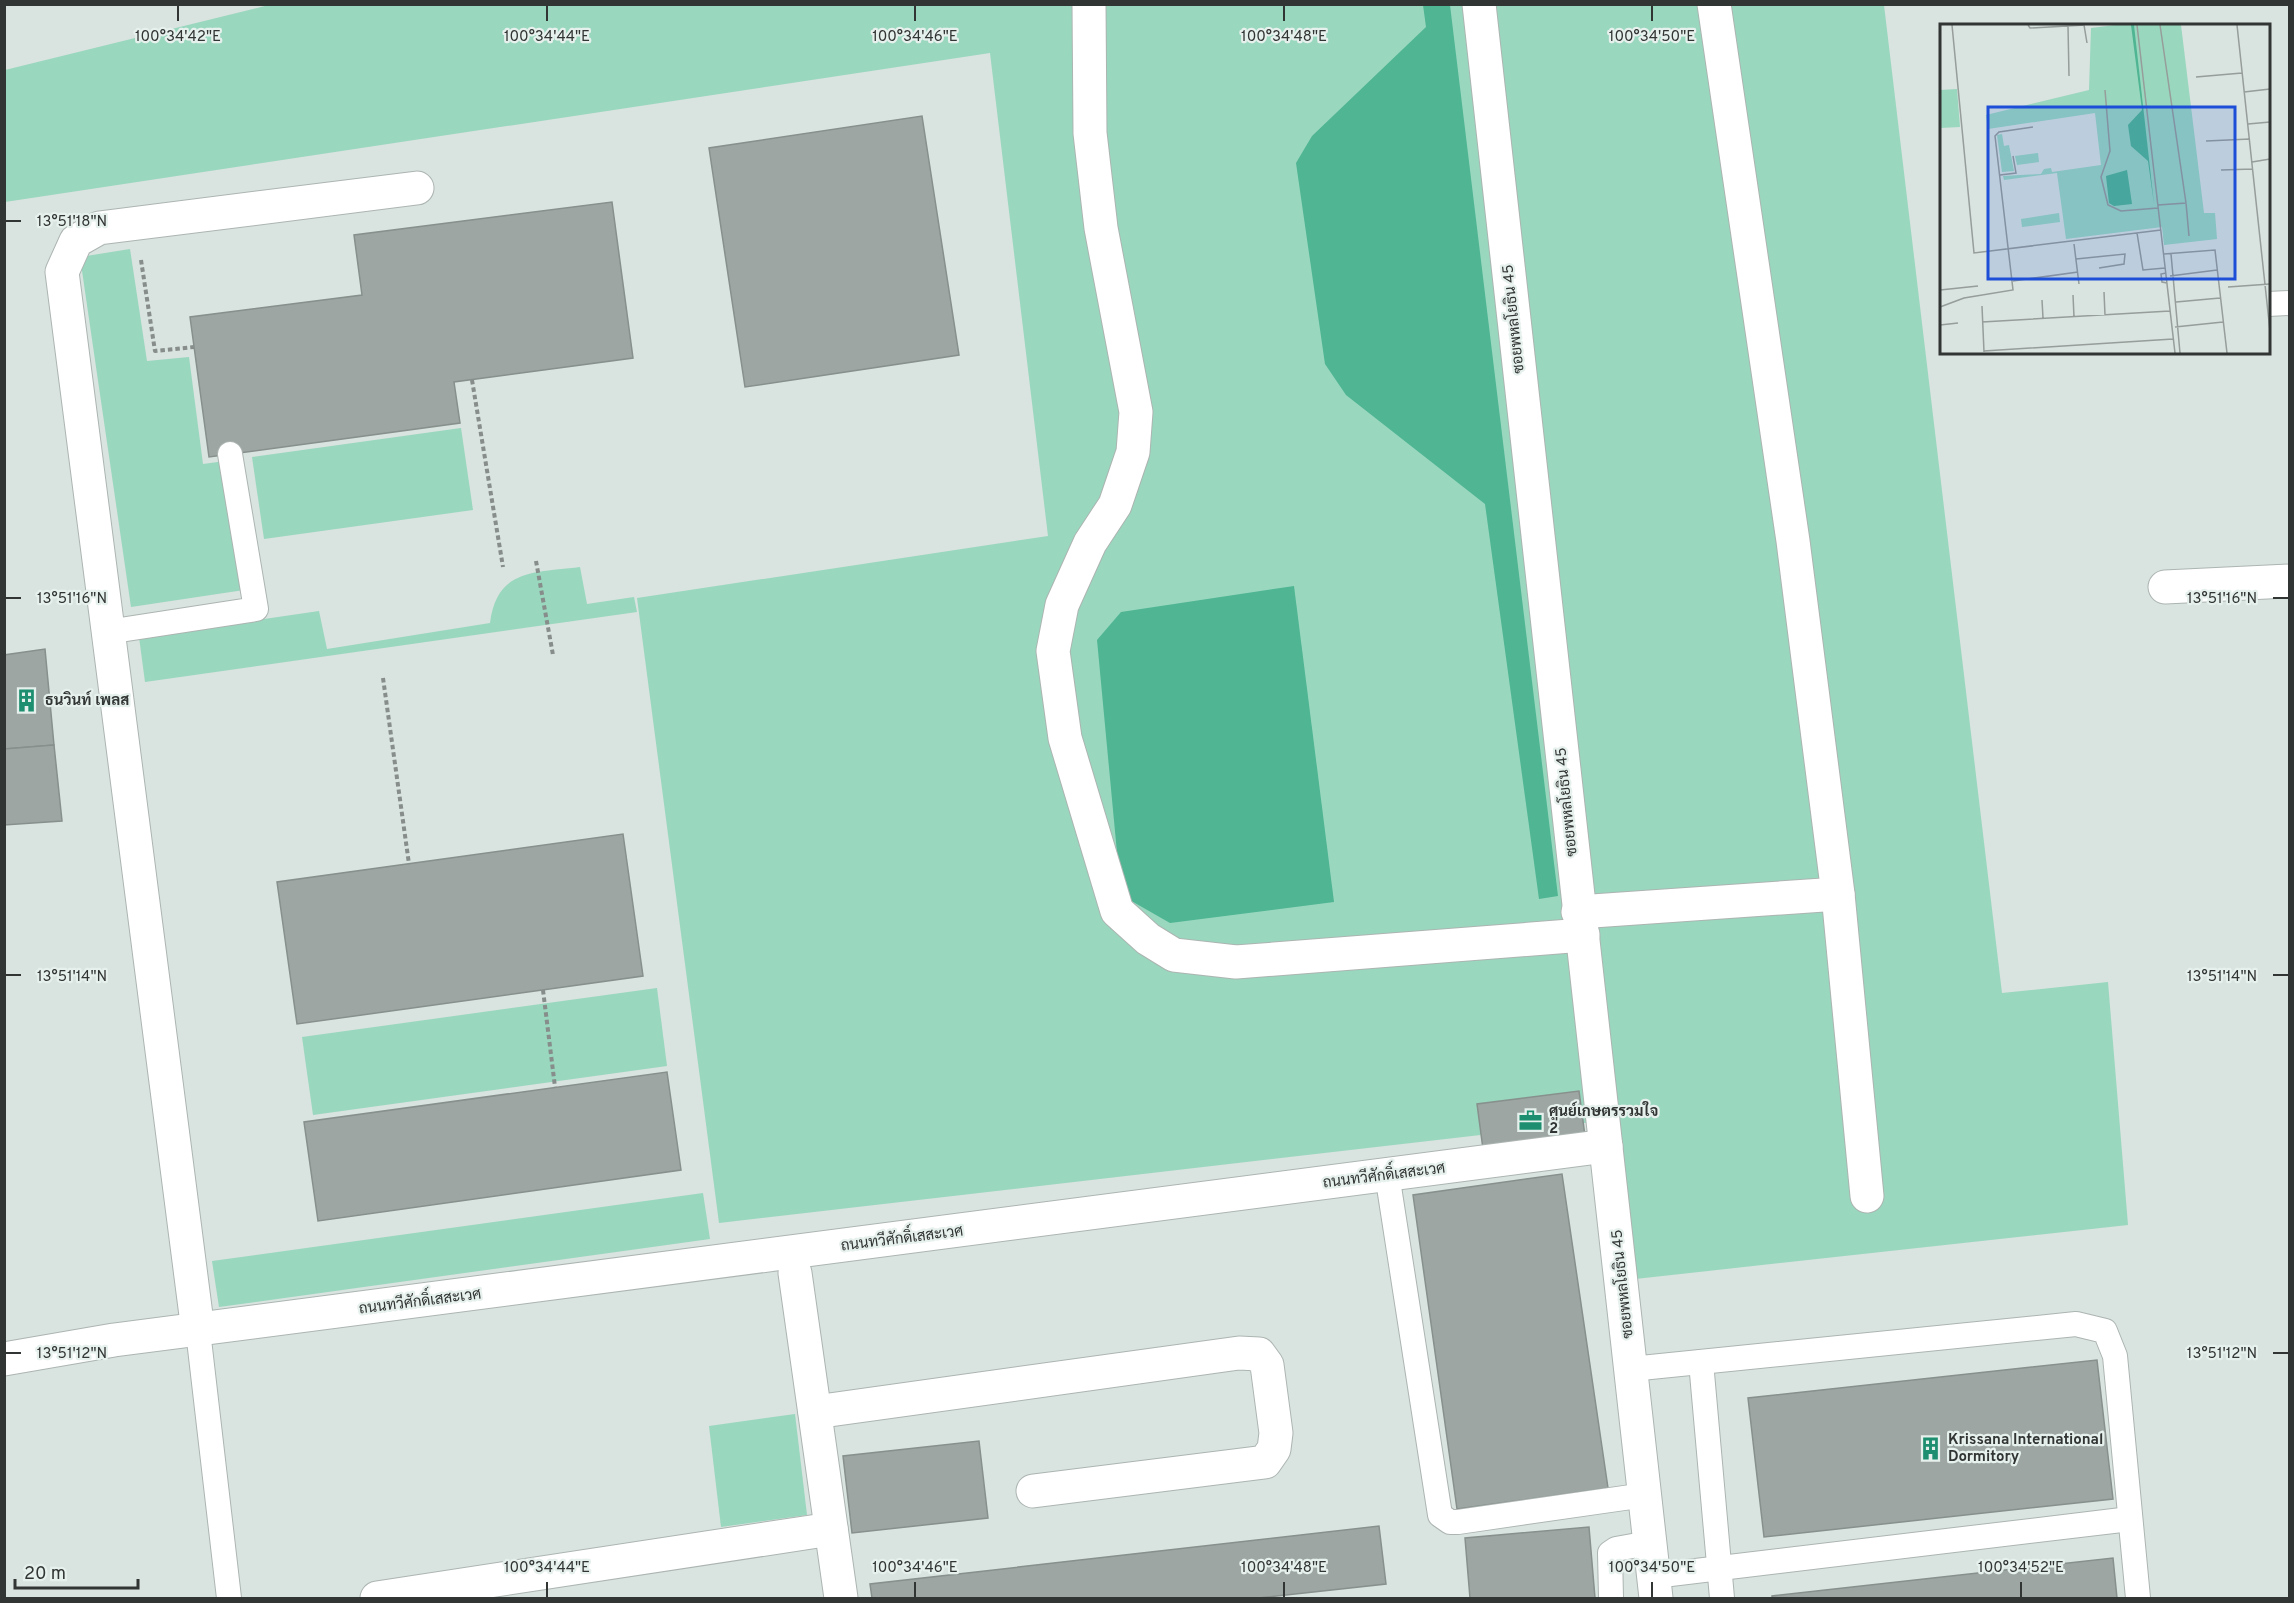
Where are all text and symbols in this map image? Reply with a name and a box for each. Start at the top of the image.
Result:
inset map [1940,24,2270,354]
text: 100°34'42"E [135,28,221,47]
text: 100°34'44"E [504,28,590,47]
text: 100°34'46"E [872,28,958,47]
text: 100°34'48"E [1241,28,1327,47]
text: 100°34'50"E [1609,28,1695,47]
text: 13°51'18"N [37,213,107,232]
street label: ซอยพหลโยธิน 45 [1497,263,1530,375]
text: 13°51'16"N [37,590,107,609]
text: 13°51'16"N [2187,590,2257,609]
building icon: ธนวินท์ เพลส [14,687,40,713]
place label: ธนวินท์ เพลส [45,690,129,711]
street label: ซอยพหลโยธิน 45 [1550,746,1583,858]
text: 13°51'14"N [37,968,107,987]
text: 13°51'14"N [2187,968,2257,987]
place label: ศูนย์เกษตรรวมใจ 2 [1549,1101,1658,1139]
office icon: ศูนย์เกษตรรวมใจ 2 [1518,1107,1544,1133]
street label: ถนนทวีศักดิ์เสสะเวศ [1321,1152,1447,1193]
street label: ถนนทวีศักดิ์เสสะเวศ [839,1215,965,1256]
street label: ซอยพหลโยธิน 45 [1606,1228,1639,1340]
street label: ถนนทวีศักดิ์เสสะเวศ [357,1278,483,1319]
text: 13°51'12"N [37,1345,107,1364]
text: 13°51'12"N [2187,1345,2257,1364]
place label: Krissana International Dormitory [1948,1431,2103,1467]
building icon: Krissana International Dormitory [1917,1435,1943,1461]
scale bar [15,1552,138,1590]
text: 100°34'44"E [504,1559,590,1578]
text: 100°34'46"E [872,1559,958,1578]
text: 100°34'48"E [1241,1559,1327,1578]
text: 100°34'50"E [1609,1559,1695,1578]
text: 100°34'52"E [1978,1559,2064,1578]
text: 20 m [24,1563,66,1586]

